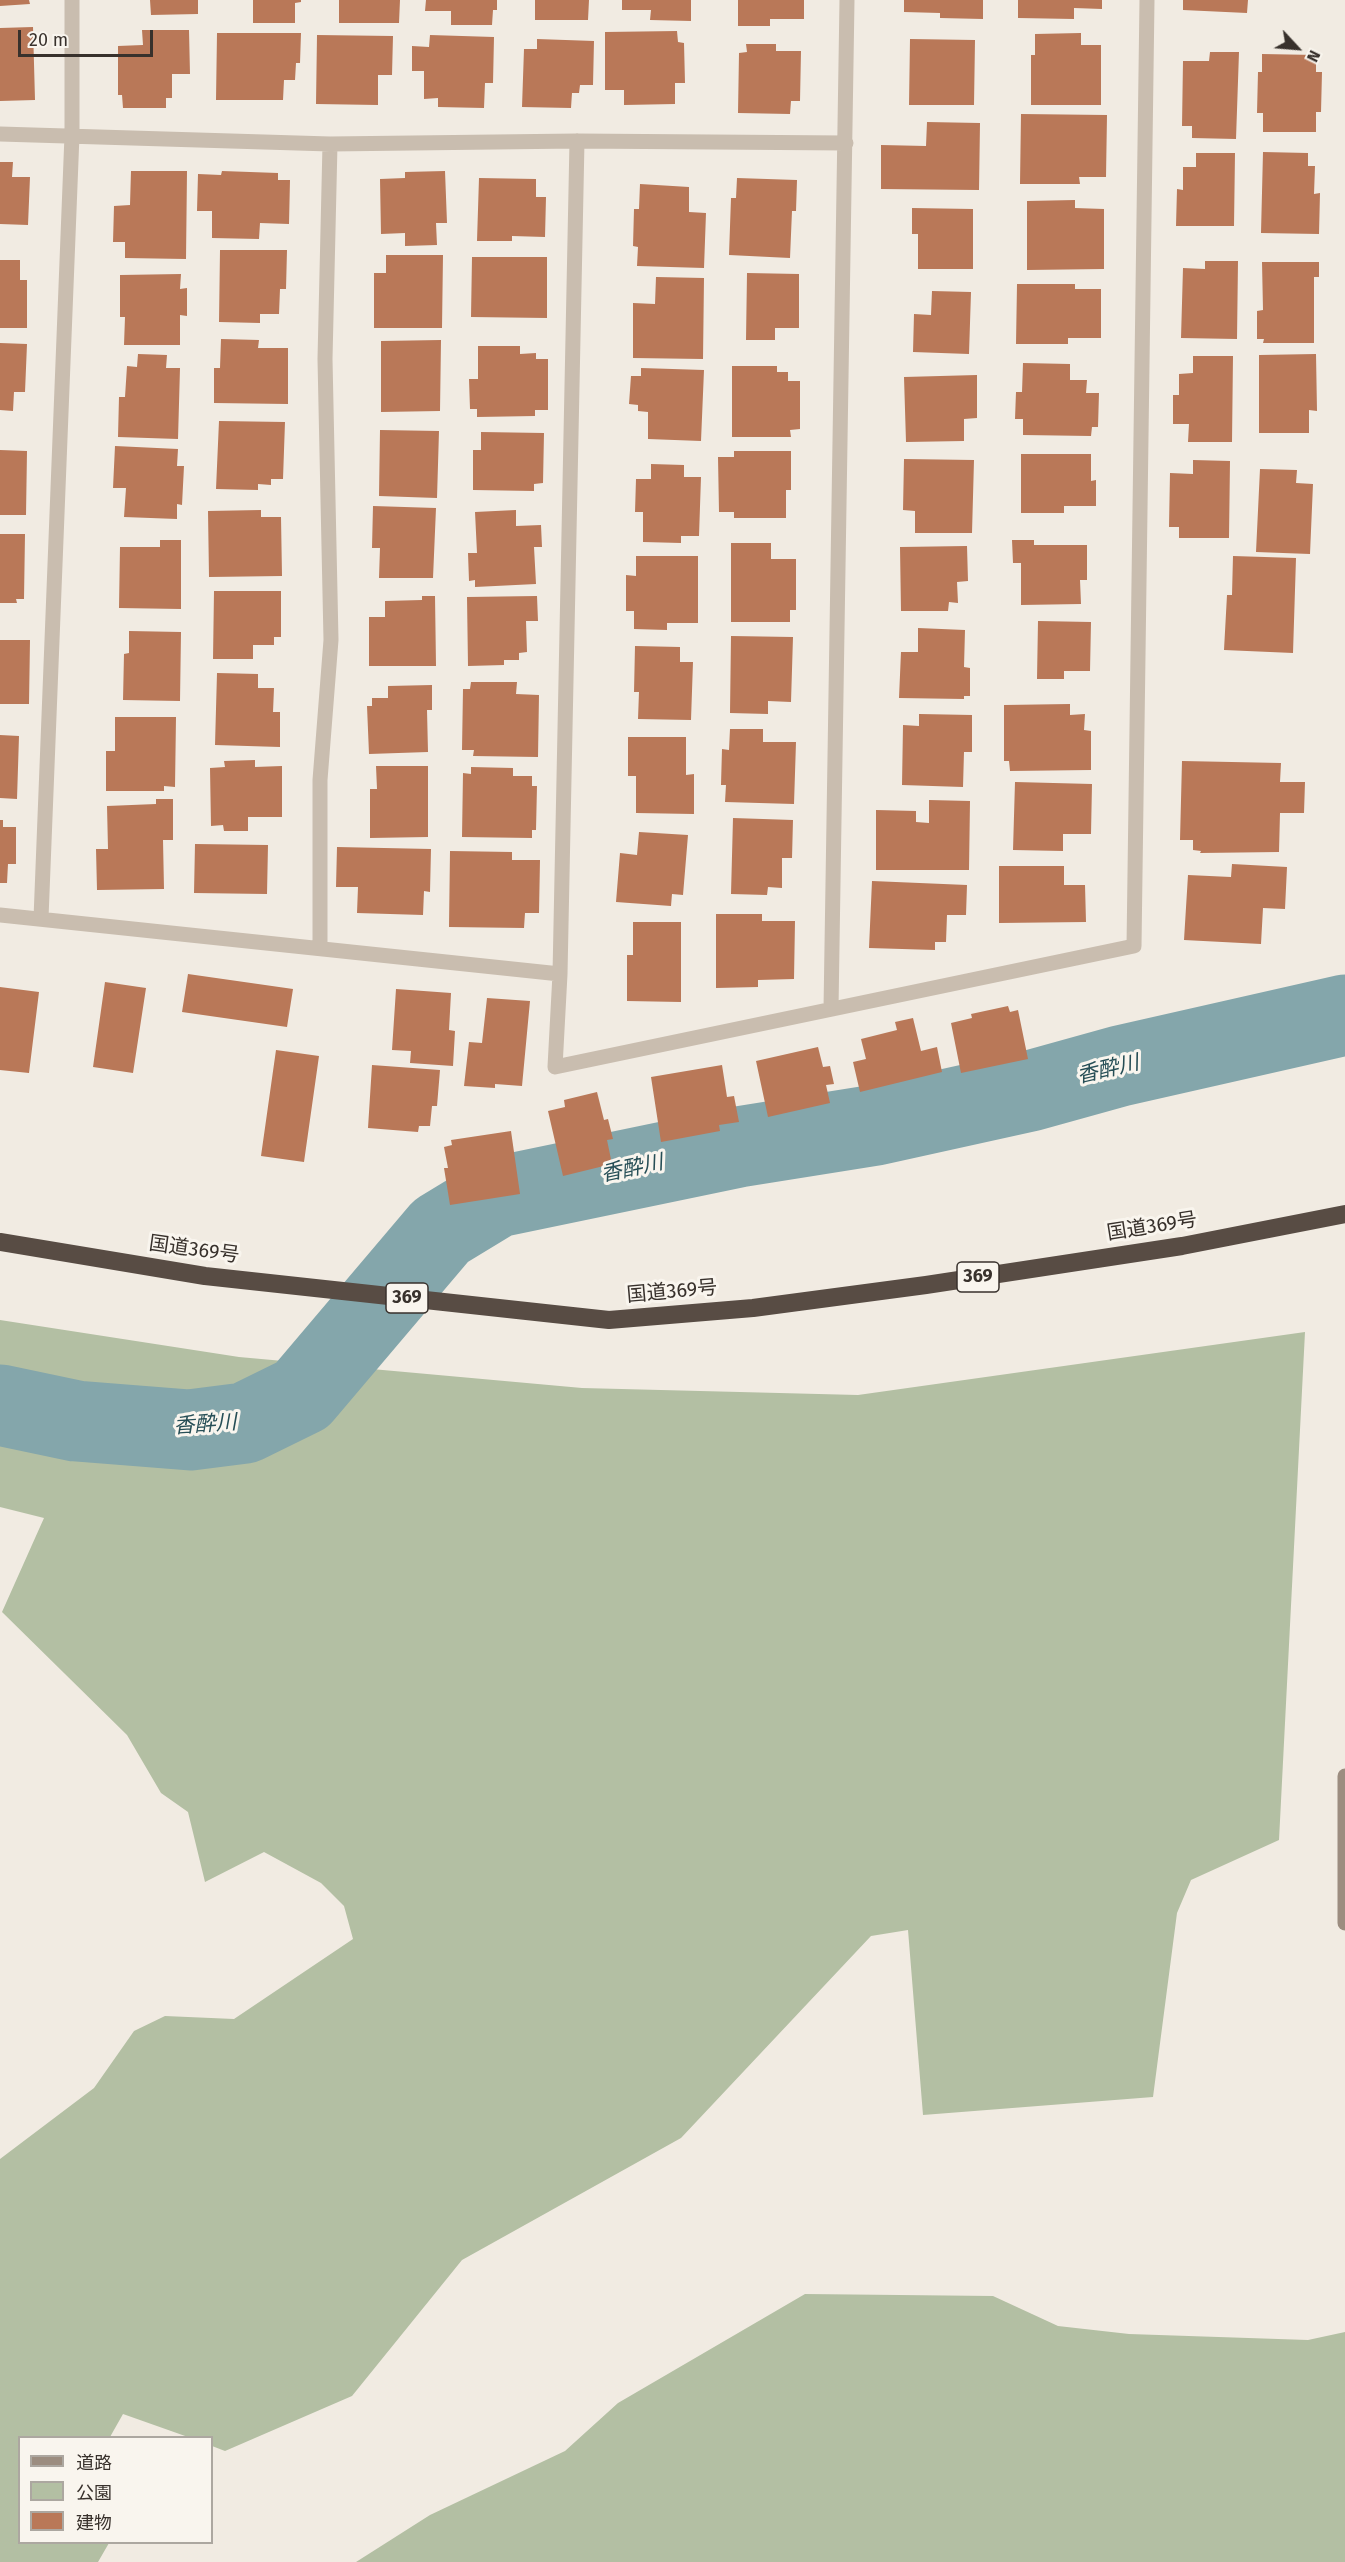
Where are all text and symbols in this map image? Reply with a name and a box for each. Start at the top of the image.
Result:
scale bar [21,18,156,56]
north arrow [1267,18,1327,78]
text: 20 m [29,29,68,51]
text: N [1303,47,1324,65]
water label: 香酔川 [1074,1051,1142,1089]
water label: 香酔川 [599,1150,665,1188]
street label: 国道369号 [1105,1208,1199,1246]
street label: 国道369号 [147,1232,241,1268]
road number: 369 [957,1262,999,1292]
street label: 国道369号 [626,1276,718,1308]
road number: 369 [386,1283,428,1313]
water label: 香酔川 [173,1410,237,1440]
legend [18,2436,213,2544]
text: 道路 [76,2452,112,2474]
text: 公園 [76,2482,112,2504]
text: 建物 [76,2512,112,2534]

